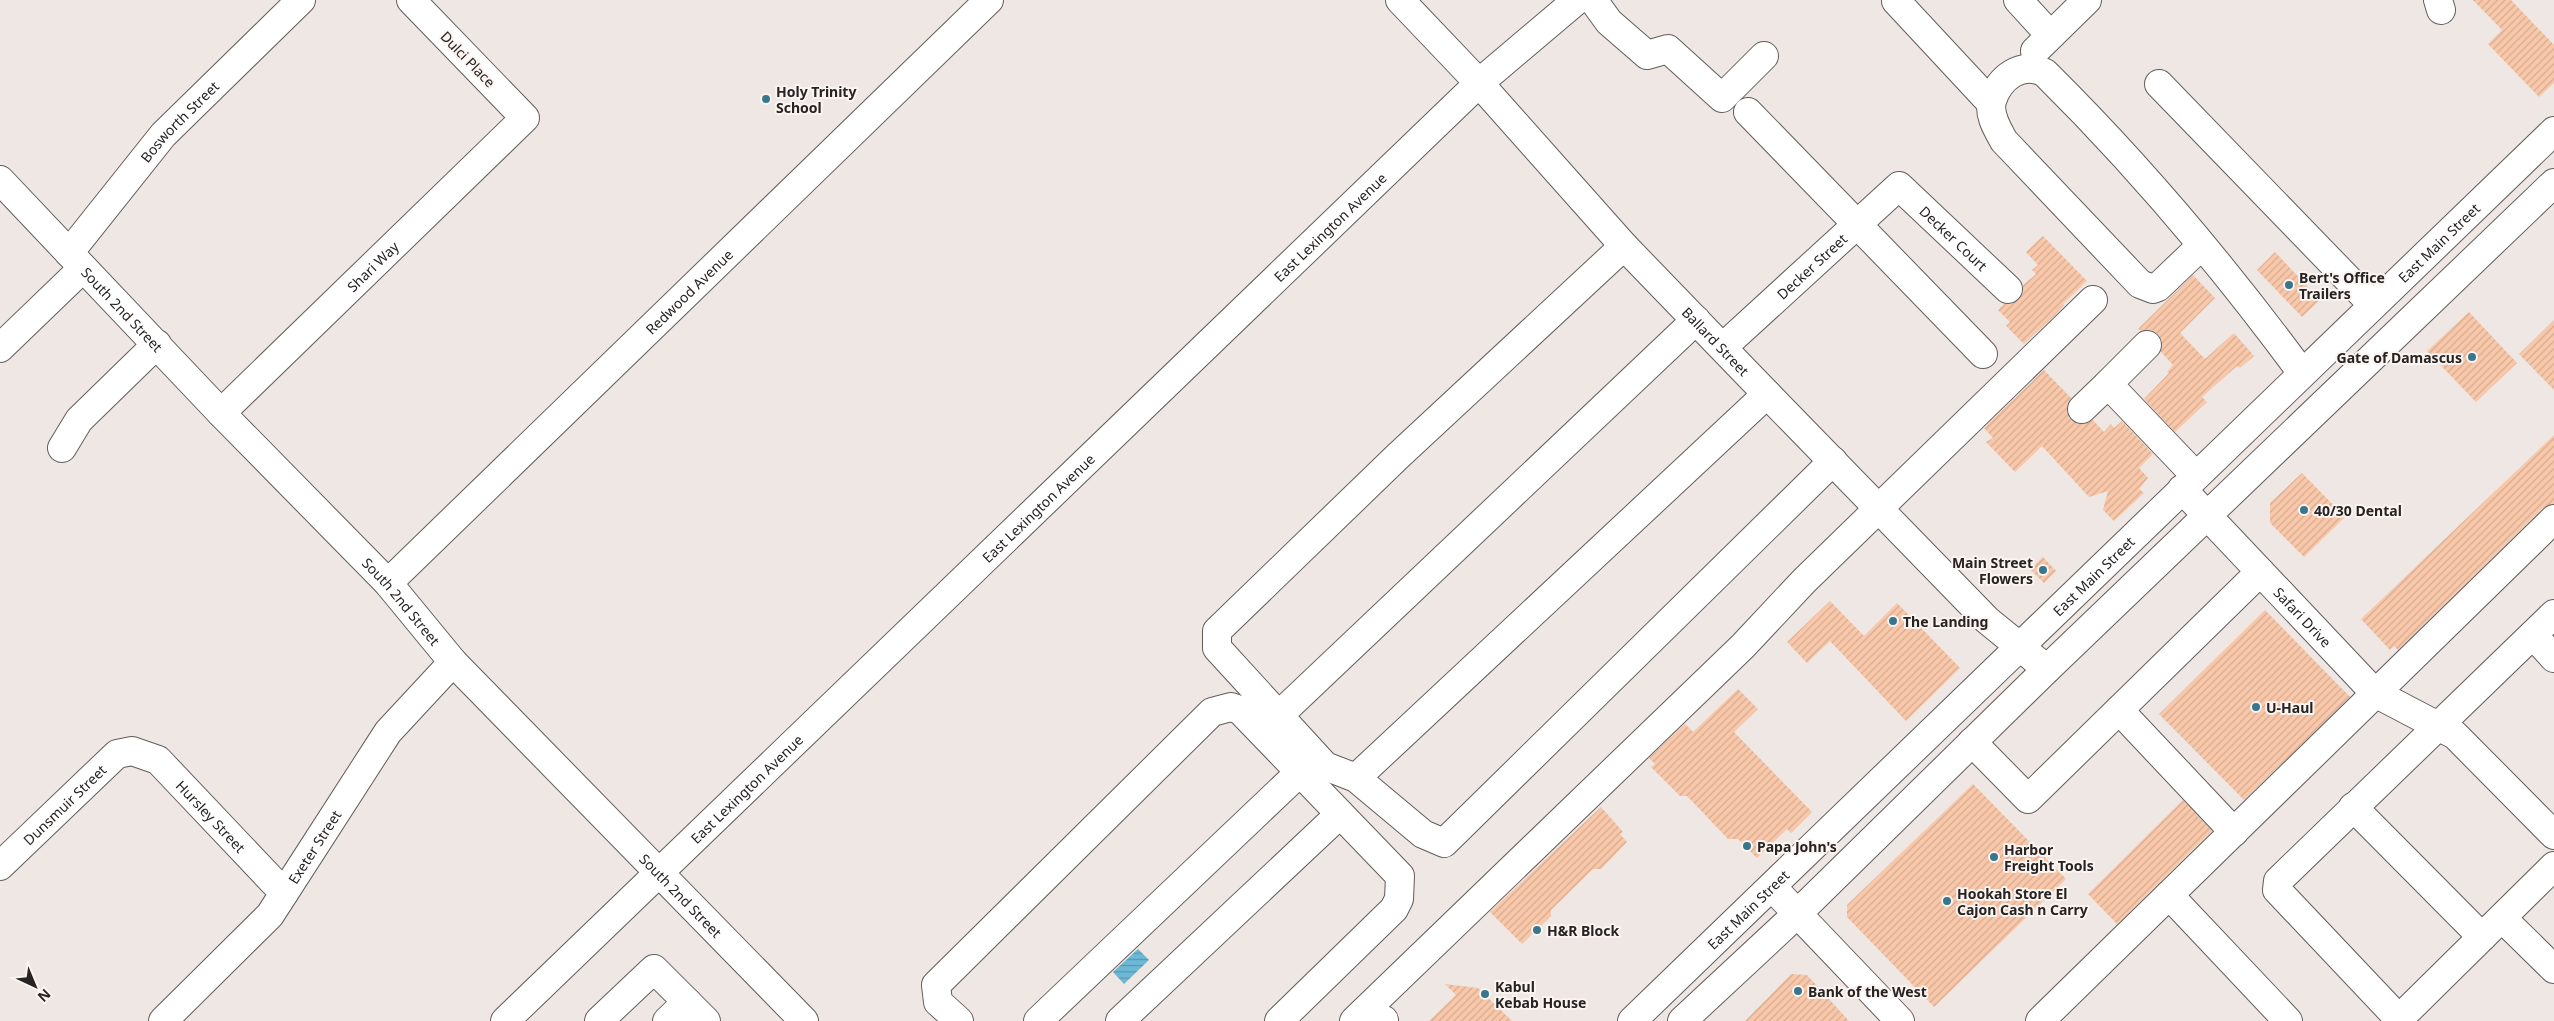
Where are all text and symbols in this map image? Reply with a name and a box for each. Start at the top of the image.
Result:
street label: Dulci Place [437,27,500,91]
street label: Bosworth Street [136,76,223,166]
place label: Holy Trinity School [776,82,856,117]
marker: Holy Trinity School [760,93,772,105]
street label: East Lexington Avenue [1269,168,1390,285]
street label: East Main Street [2394,199,2484,286]
street label: Decker Court [1916,201,1992,274]
street label: Decker Street [1772,229,1851,303]
street label: Shari Way [342,236,403,296]
street label: Redwood Avenue [641,244,737,338]
street label: South 2nd Street [78,263,167,356]
place label: Bert's Office Trailers [2299,268,2385,303]
marker: Bert's Office Trailers [2283,279,2295,291]
street label: Ballard Street [1678,303,1754,380]
place label: Gate of Damascus [2337,348,2462,367]
marker: Gate of Damascus [2466,351,2478,363]
street label: East Lexington Avenue [978,449,1098,566]
place label: 40/30 Dental [2314,501,2402,520]
marker: 40/30 Dental [2298,504,2310,516]
street label: East Main Street [2048,532,2138,620]
street label: South 2nd Street [358,553,445,649]
place label: Main Street Flowers [1952,553,2033,588]
marker: Main Street Flowers [2037,564,2049,576]
street label: Safari Drive [2270,583,2336,651]
place label: The Landing [1903,612,1988,631]
marker: The Landing [1887,615,1899,627]
place label: U-Haul [2266,698,2313,717]
marker: U-Haul [2250,701,2262,713]
street label: East Lexington Avenue [686,730,807,847]
street label: Dunsmuir Street [19,760,110,849]
street label: Hursley Street [172,776,250,856]
street label: Exeter Street [283,806,345,887]
place label: Papa John's [1757,837,1837,856]
marker: Papa John's [1741,840,1753,852]
place label: Harbor Freight Tools [2004,840,2094,875]
street label: South 2nd Street [636,849,726,941]
marker: Harbor Freight Tools [1988,851,2000,863]
street label: East Main Street [1703,865,1793,953]
place label: Hookah Store El Cajon Cash n Carry [1957,884,2088,919]
marker: Hookah Store El Cajon Cash n Carry [1941,895,1953,907]
place label: H&R Block [1547,921,1619,940]
marker: H&R Block [1531,924,1543,936]
north arrow [10,961,60,1011]
place label: Kabul Kebab House [1495,977,1586,1012]
place label: Bank of the West [1808,982,1927,1001]
text: N [34,985,55,1007]
marker: Bank of the West [1792,985,1804,997]
marker: Kabul Kebab House [1479,988,1491,1000]

